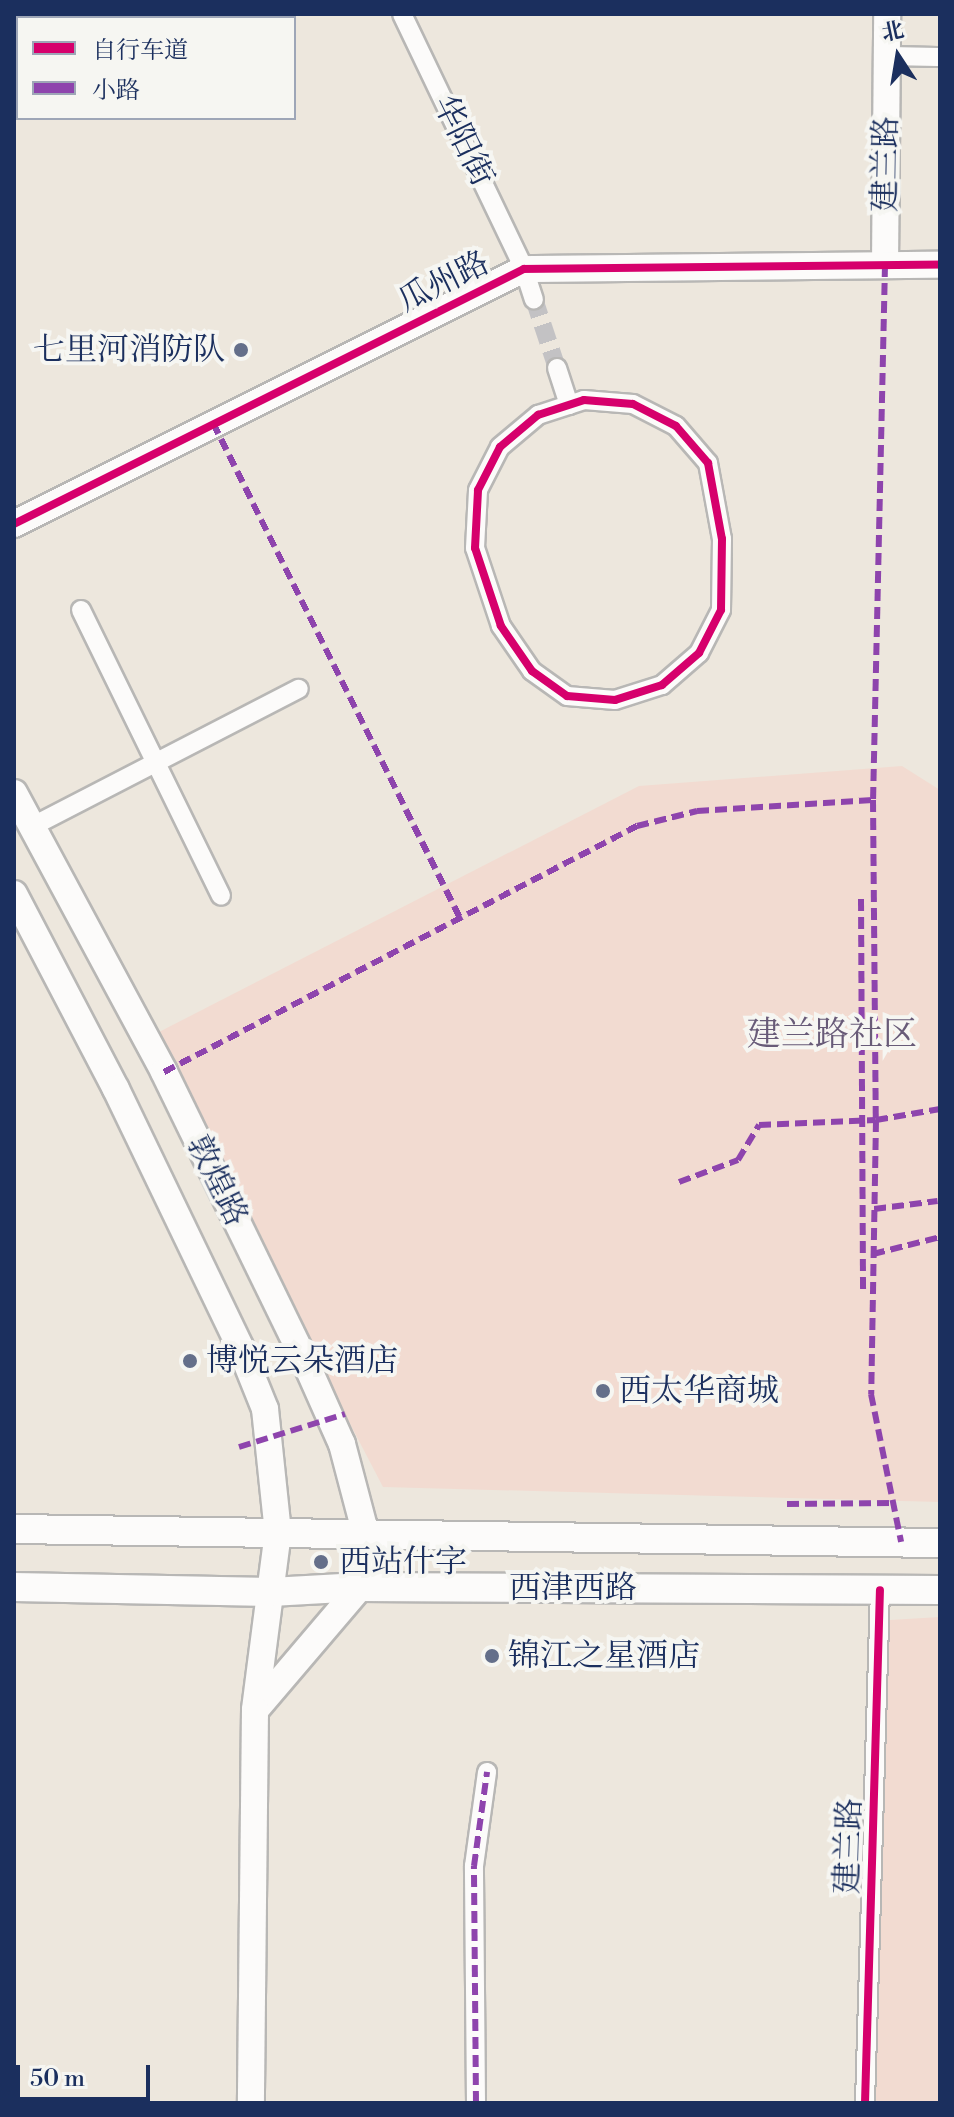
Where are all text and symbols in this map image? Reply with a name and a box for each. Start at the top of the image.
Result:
legend [16,16,296,120]
north arrow [858,16,938,96]
text: 北 [879,17,906,48]
text: 自行车道 [92,36,188,66]
text: 小路 [92,76,140,106]
street label: 华阳街 [425,89,501,193]
street label: 建兰路 [866,116,906,212]
street label: 瓜州路 [392,244,496,320]
place label: 七里河消防队 [33,331,225,369]
marker: 七里河消防队 [232,341,250,359]
district label: 建兰路社区 [747,1016,917,1056]
street label: 敦煌路 [179,1129,255,1233]
place label: 博悦云朵酒店 [206,1342,398,1380]
marker: 博悦云朵酒店 [181,1352,199,1370]
place label: 西太华商城 [619,1372,779,1410]
marker: 西太华商城 [594,1382,612,1400]
place label: 西站什字 [339,1543,467,1581]
marker: 西站什字 [310,1551,332,1573]
street label: 西津西路 [509,1569,637,1607]
place label: 锦江之星酒店 [508,1637,700,1675]
marker: 锦江之星酒店 [483,1647,501,1665]
street label: 建兰路 [828,1797,870,1895]
scale bar [20,2049,154,2099]
text: 50 m [30,2064,85,2094]

